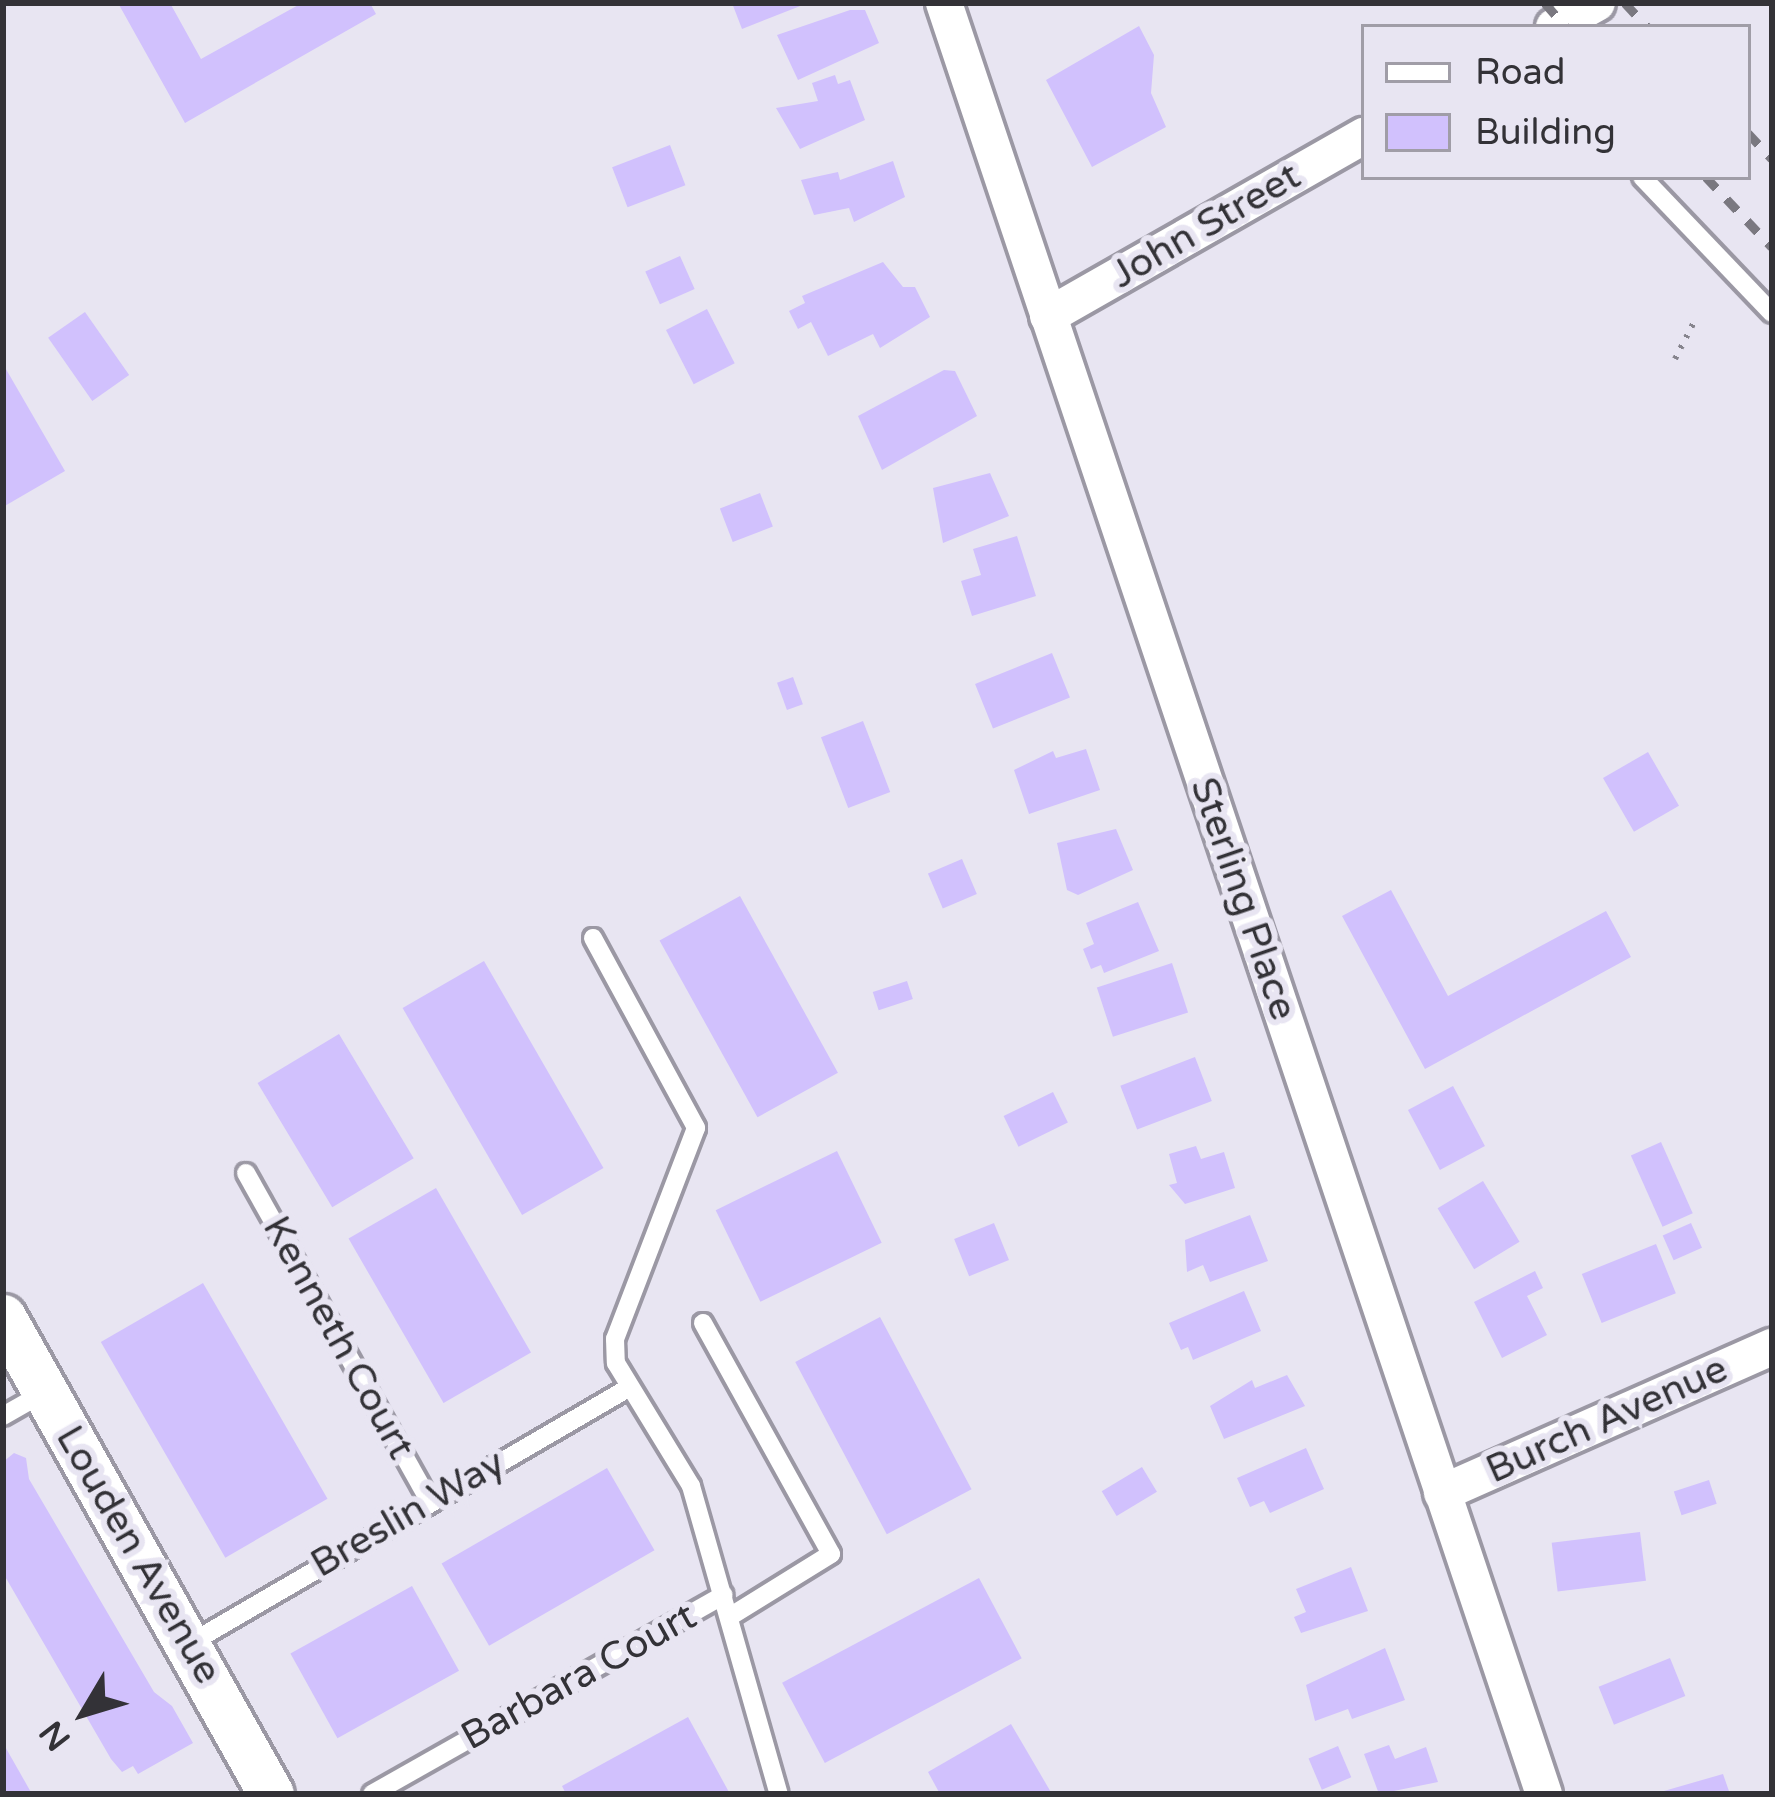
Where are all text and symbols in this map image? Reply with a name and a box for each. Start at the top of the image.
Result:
legend [1361,24,1751,180]
text: Road [1475,51,1565,94]
text: Building [1475,111,1616,154]
street label: John Street [1103,153,1309,299]
street label: Sterling Place [1180,772,1306,1026]
street label: Kenneth Court [252,1208,424,1468]
street label: Burch Avenue [1479,1346,1735,1494]
street label: Louden Avenue [45,1418,231,1692]
street label: Breslin Way [303,1440,513,1588]
street label: Barbara Court [453,1593,705,1761]
north arrow [24,1653,144,1773]
text: N [32,1713,79,1758]

